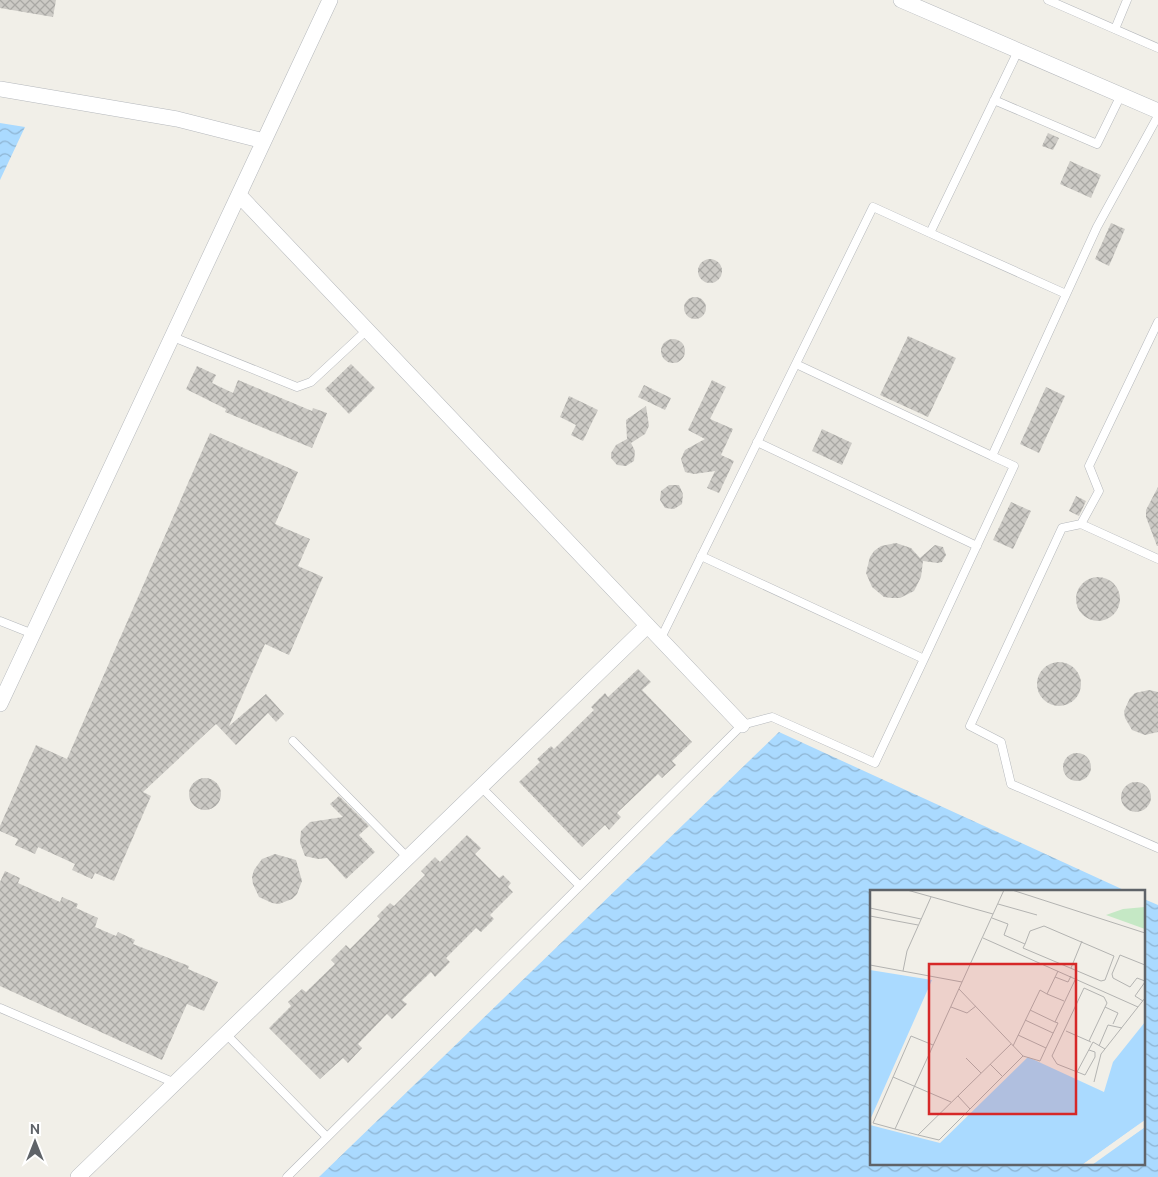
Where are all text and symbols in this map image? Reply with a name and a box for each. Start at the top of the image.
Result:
inset map [870,890,1146,1164]
north arrow [10,1117,60,1167]
text: N [30,1121,40,1137]

